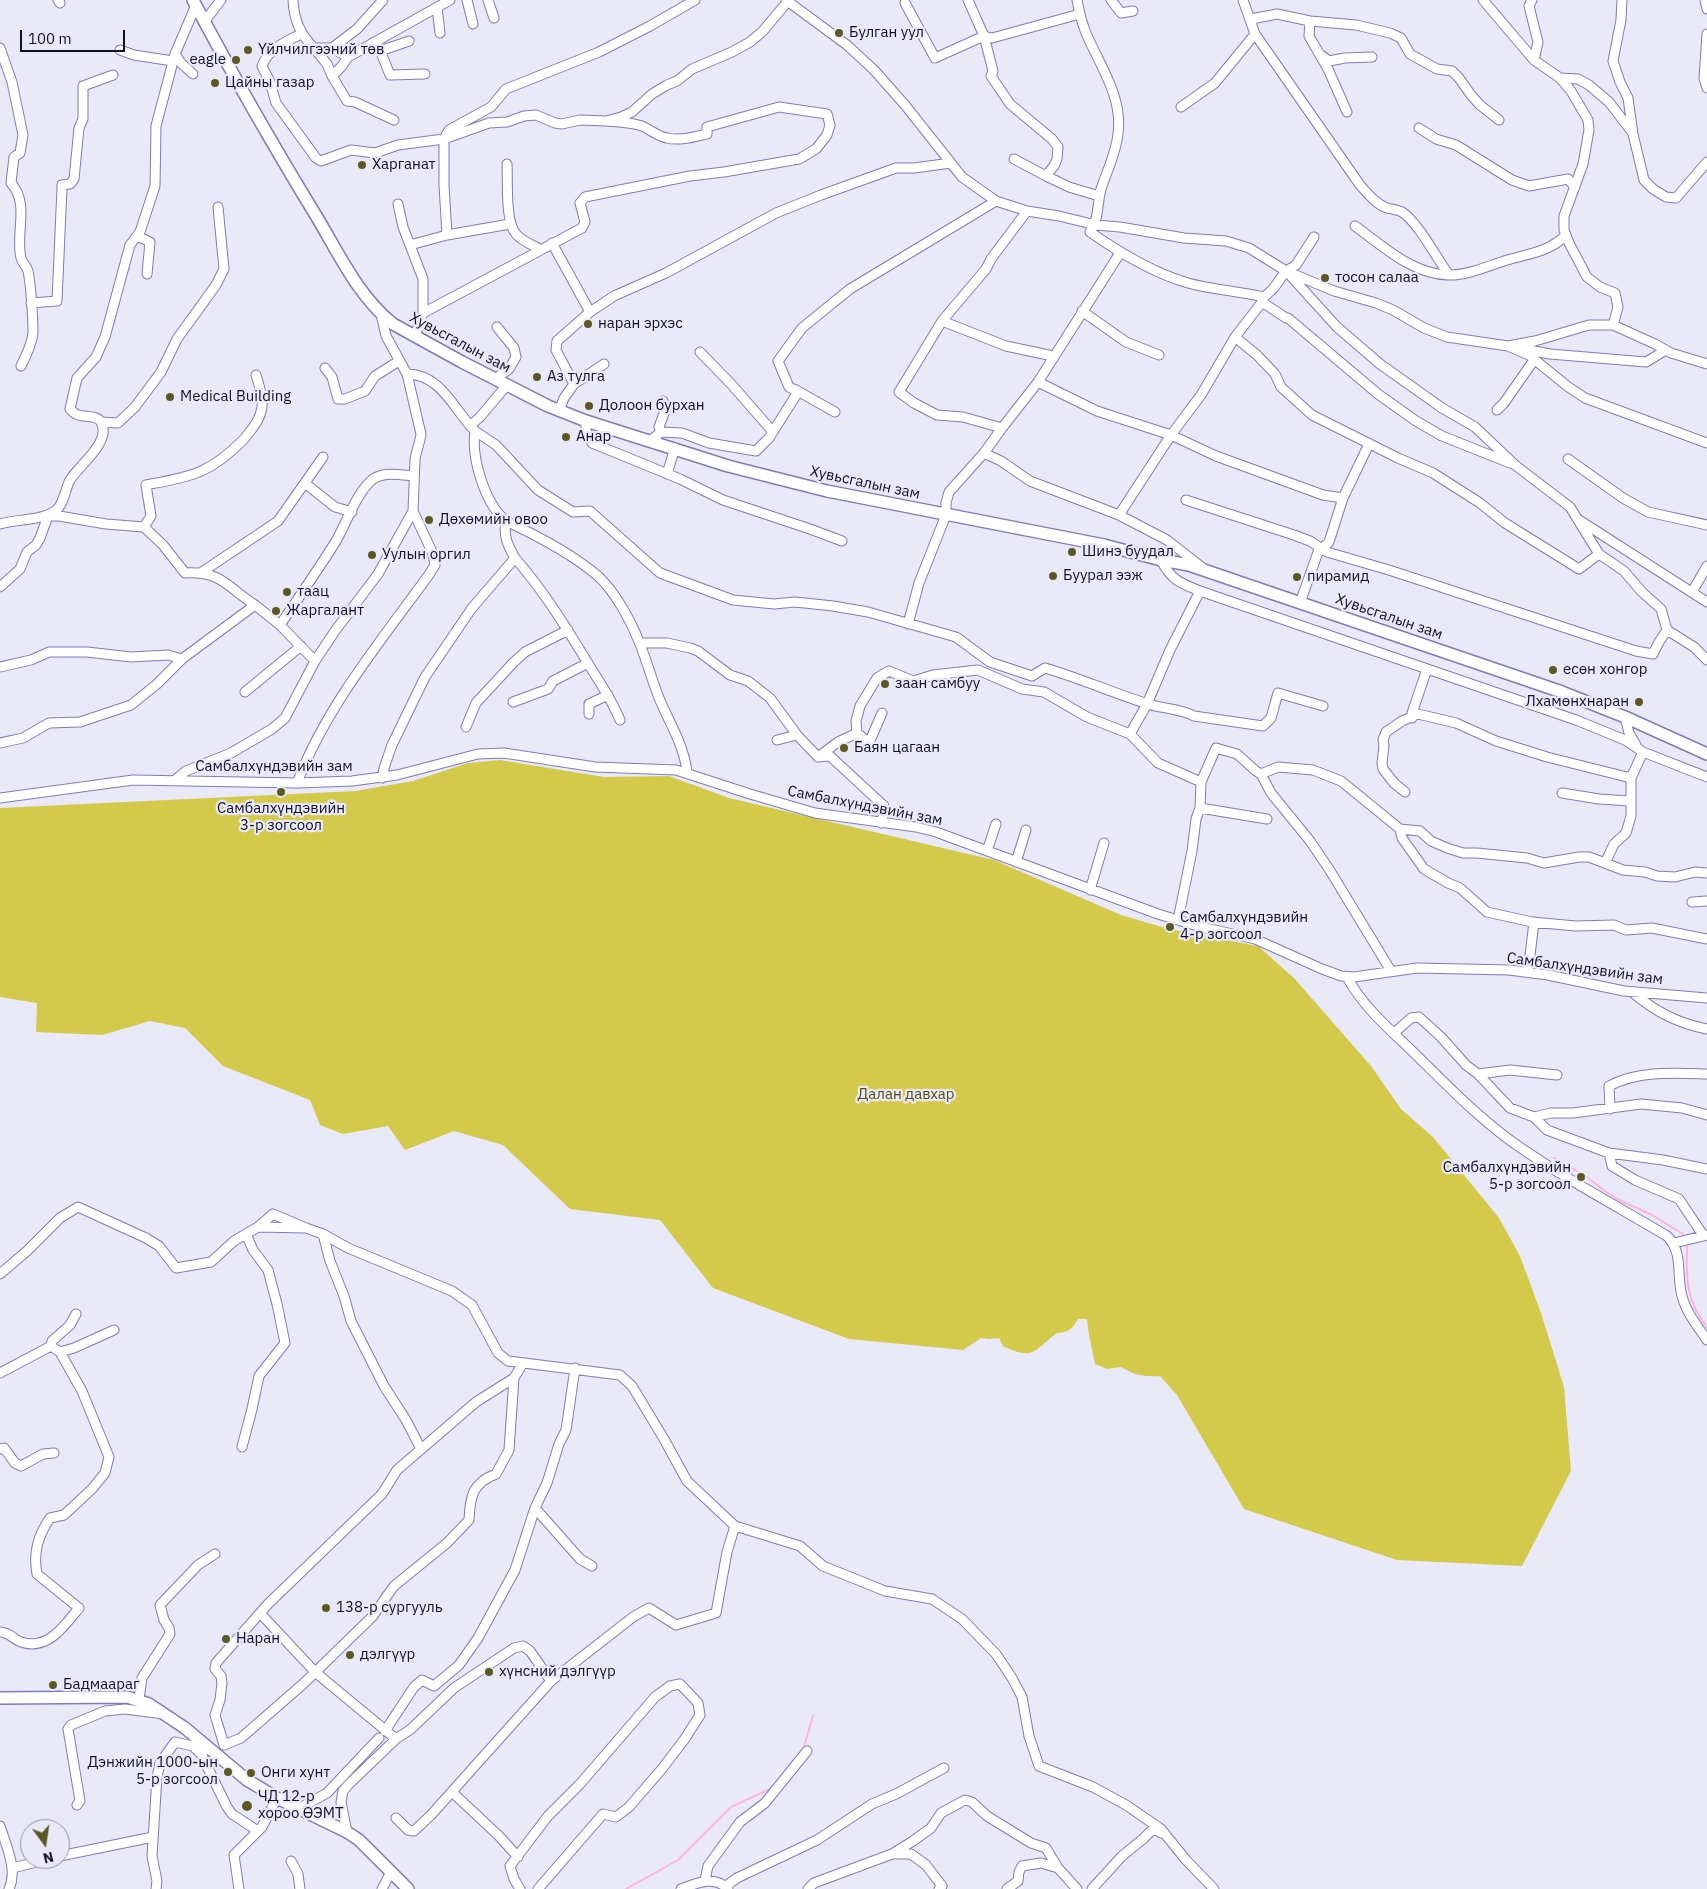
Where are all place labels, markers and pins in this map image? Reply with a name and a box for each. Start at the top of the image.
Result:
place label: Булган уул [849,24,924,42]
marker: Булган уул [833,27,845,39]
place label: Үйлчилгээний төв [258,41,384,59]
marker: Үйлчилгээний төв [242,44,254,56]
place label: eagle [190,51,226,69]
marker: eagle [230,54,242,66]
place label: Цайны газар [225,74,314,92]
marker: Цайны газар [209,77,221,89]
place label: Харганат [372,156,436,174]
marker: Харганат [356,159,368,171]
place label: тосон салаа [1335,269,1419,287]
marker: тосон салаа [1319,272,1331,284]
place label: наран эрхэс [598,315,683,333]
marker: наран эрхэс [582,318,594,330]
place label: Аз тулга [547,368,605,386]
marker: Аз тулга [531,371,543,383]
place label: Medical Building [180,388,291,406]
marker: Medical Building [164,391,176,403]
place label: Долоон бурхан [599,397,705,415]
marker: Долоон бурхан [583,400,595,412]
place label: Анар [576,428,611,446]
marker: Анар [560,431,572,443]
place label: Дөхөмийн овоо [439,511,548,529]
marker: Дөхөмийн овоо [423,514,435,526]
place label: Шинэ буудал [1082,543,1174,561]
place label: Уулын оргил [382,546,471,564]
marker: Шинэ буудал [1066,546,1078,558]
marker: Уулын оргил [366,549,378,561]
place label: Буурал ээж [1063,567,1143,585]
place label: пирамид [1307,568,1369,586]
marker: Буурал ээж [1047,570,1059,582]
marker: пирамид [1291,571,1303,583]
place label: таац [297,583,329,601]
marker: таац [281,586,293,598]
place label: Жаргалант [286,602,364,620]
marker: Жаргалант [270,605,282,617]
place label: есөн хонгор [1563,661,1647,679]
marker: есөн хонгор [1547,664,1559,676]
place label: заан самбуу [895,675,980,693]
marker: заан самбуу [879,678,891,690]
place label: Лхамөнхнаран [1526,693,1629,711]
marker: Лхамөнхнаран [1633,696,1645,708]
place label: Баян цагаан [854,739,940,757]
marker: Баян цагаан [838,742,850,754]
marker: Самбалхүндэвийн 3-р зогсоол [275,786,287,798]
place label: Самбалхүндэвийн 3-р зогсоол [217,800,345,835]
place label: Самбалхүндэвийн 4-р зогсоол [1180,909,1308,944]
marker: Самбалхүндэвийн 4-р зогсоол [1164,921,1176,933]
place label: Самбалхүндэвийн 5-р зогсоол [1443,1159,1571,1194]
marker: Самбалхүндэвийн 5-р зогсоол [1575,1171,1587,1183]
place label: 138-р сургууль [336,1599,443,1617]
marker: 138-р сургууль [320,1602,332,1614]
place label: Наран [236,1630,280,1648]
marker: Наран [220,1633,232,1645]
place label: дэлгүүр [360,1646,415,1664]
marker: дэлгүүр [344,1649,356,1661]
place label: хүнсний дэлгүүр [499,1663,616,1681]
marker: хүнсний дэлгүүр [483,1666,495,1678]
place label: Бадмаараг [63,1676,140,1694]
marker: Бадмаараг [47,1679,59,1691]
place label: Дэнжийн 1000-ын 5-р зогсоол [87,1754,218,1789]
place label: Онги хунт [261,1764,330,1782]
marker: Дэнжийн 1000-ын 5-р зогсоол [222,1766,234,1778]
marker: Онги хунт [245,1767,257,1779]
place label: ЧД 12-р хороо ӨЭМТ [258,1788,343,1823]
marker: ЧД 12-р хороо ӨЭМТ [240,1799,254,1813]

